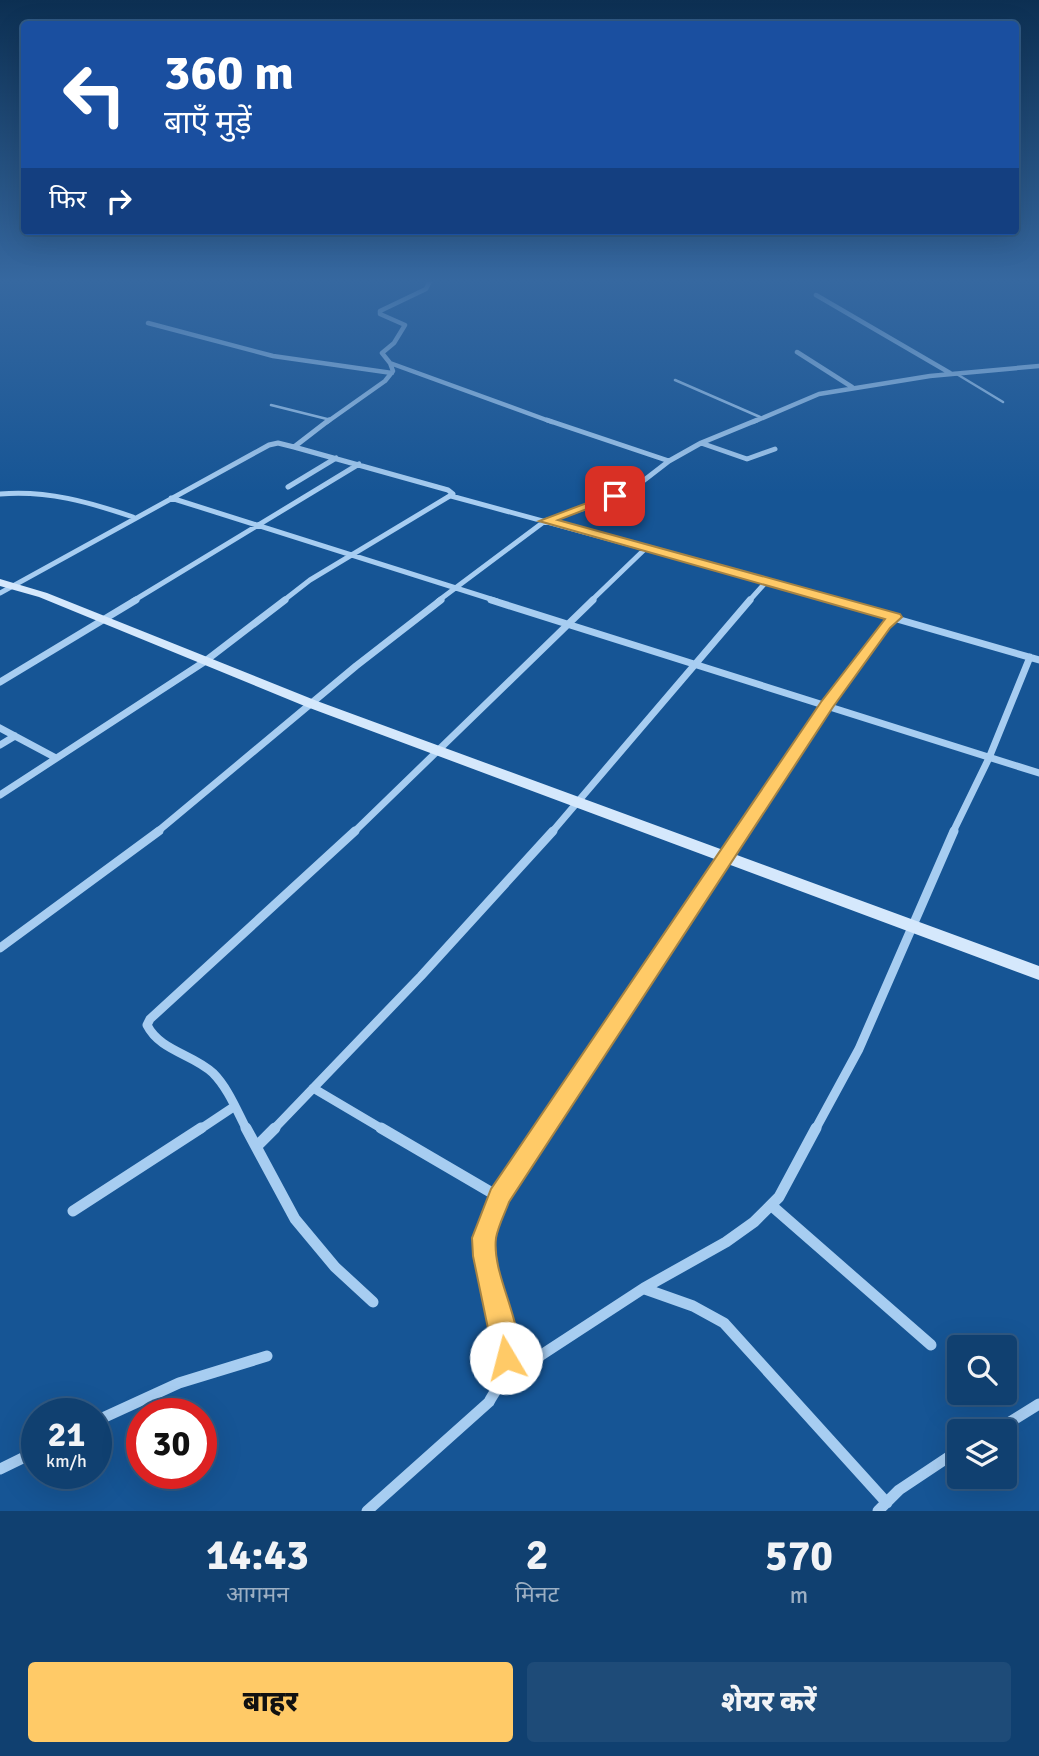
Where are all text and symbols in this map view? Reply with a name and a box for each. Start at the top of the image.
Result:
text: 360 m [164,43,294,103]
icon: left [49,49,140,140]
text: बाएँ मुड़ें [164,103,252,142]
icon: right [100,182,138,220]
text: फिर [49,184,86,216]
pin [585,466,645,526]
icon: arrive [596,477,634,515]
position arrow [469,1321,543,1395]
map controls [947,1335,1017,1489]
button: search [947,1335,1017,1405]
speed limit sign: 30 [126,1398,217,1489]
text: 21 [48,1413,85,1456]
button: layers [947,1419,1017,1489]
text: km/h [46,1450,87,1472]
text: 14:43 [206,1530,309,1581]
text: 2 [526,1530,548,1581]
text: 570 [765,1531,833,1582]
text: आगमन [226,1580,289,1609]
text: मिनट [515,1580,559,1609]
text: m [790,1581,808,1610]
button: बाहर [28,1662,513,1742]
button: शेयर करें [527,1662,1011,1742]

